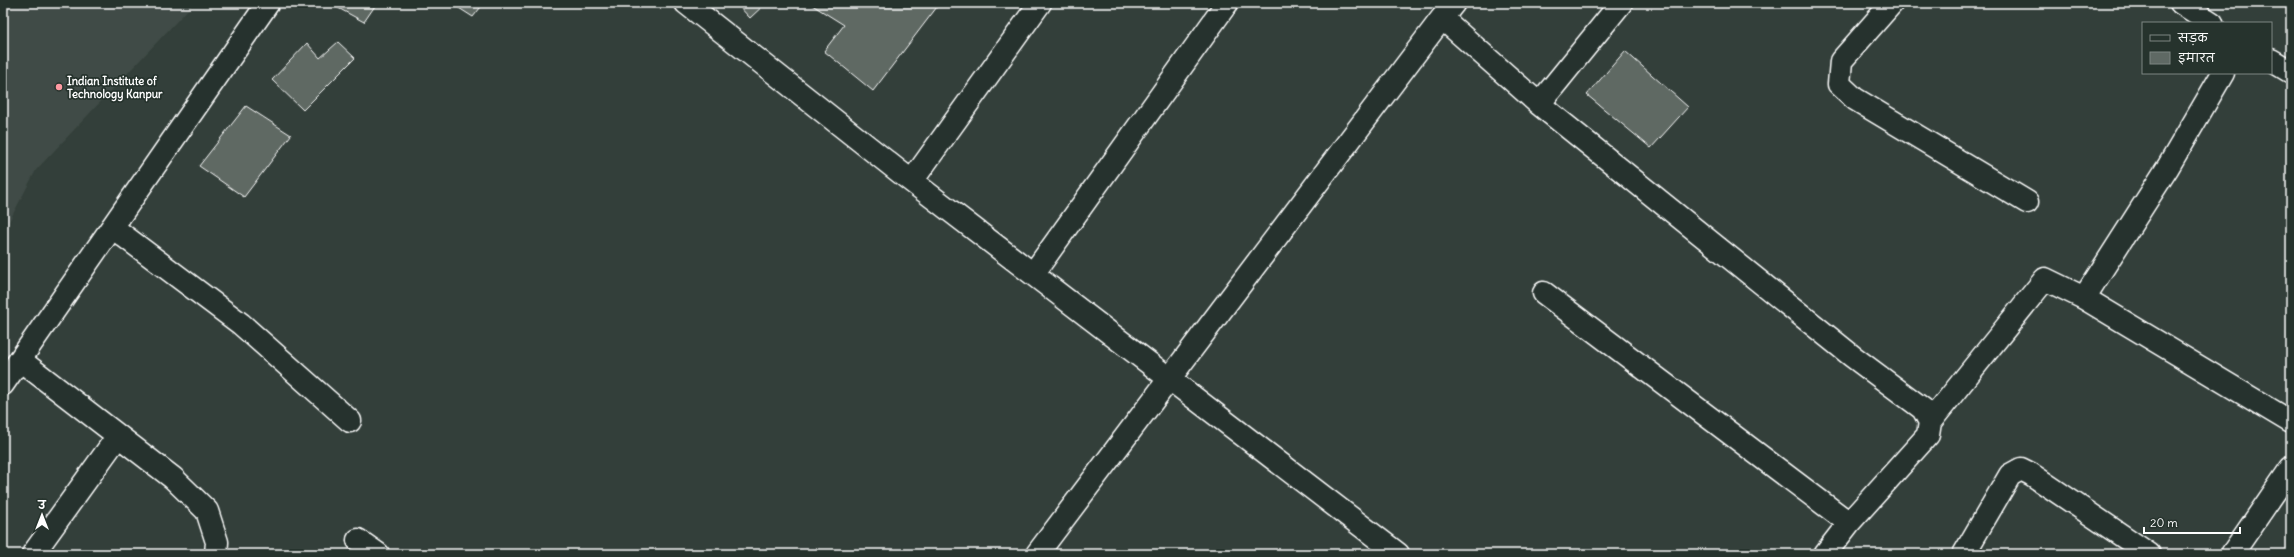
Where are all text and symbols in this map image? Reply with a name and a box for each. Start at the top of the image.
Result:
legend [2142,22,2272,74]
text: सड़क [2177,30,2209,46]
text: इमारत [2178,50,2216,65]
place label: Indian Institute of Technology Kanpur [67,74,163,102]
marker: Indian Institute of Technology Kanpur [54,82,64,92]
north arrow [22,495,62,535]
text: उ [37,498,47,512]
scale bar [2144,509,2240,535]
text: 20 m [2150,515,2178,530]

